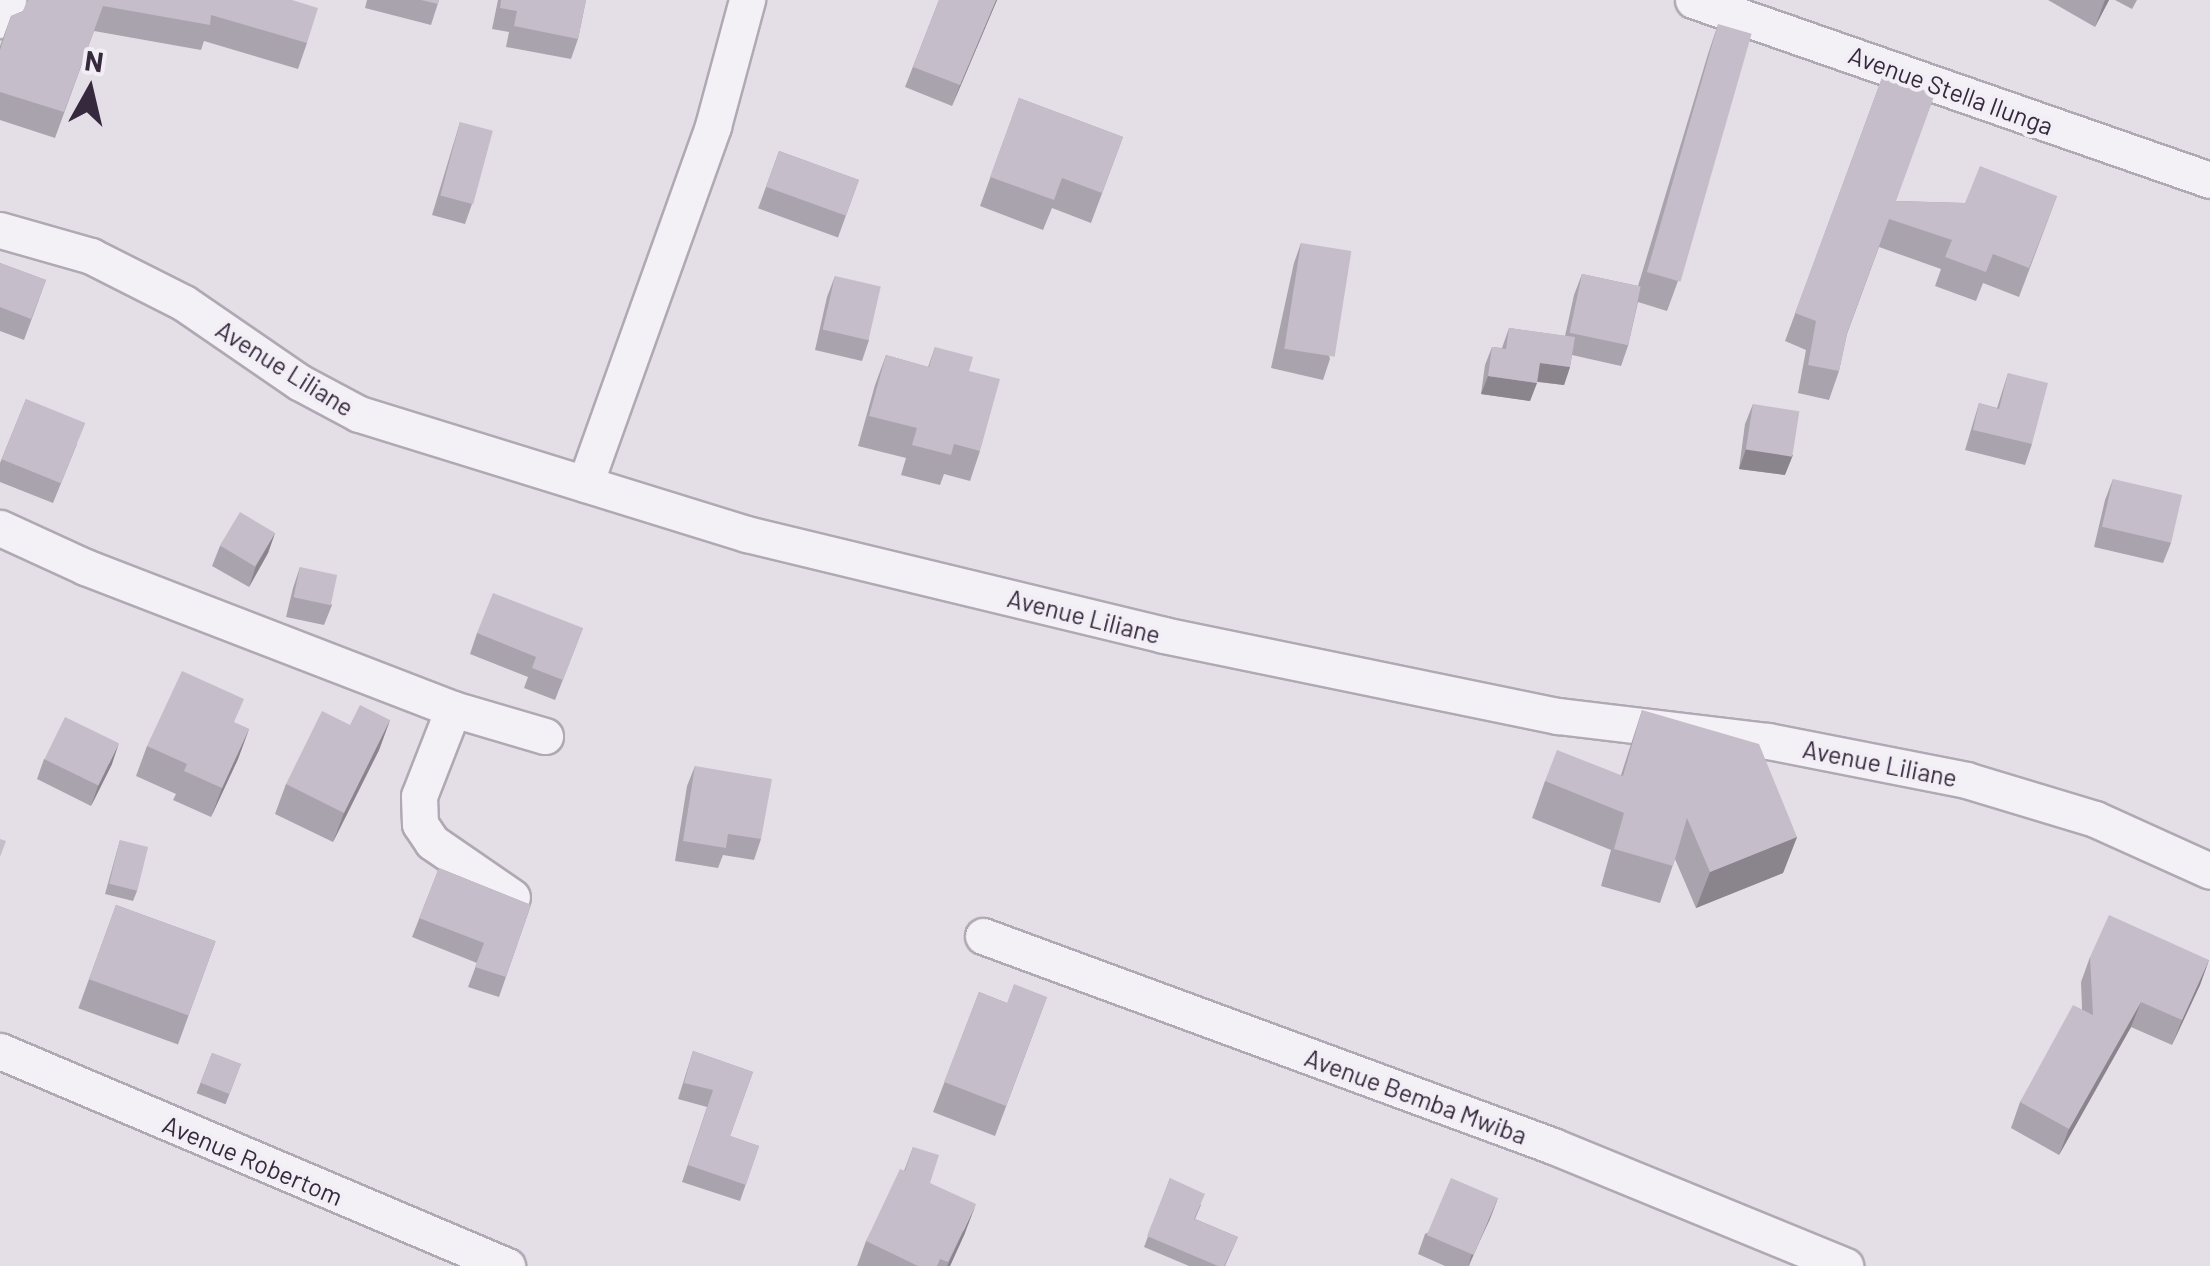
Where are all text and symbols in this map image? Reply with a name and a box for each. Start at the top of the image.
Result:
street label: Avenue Stella Ilunga [1845,39,2057,141]
north arrow [40,40,140,140]
text: N [83,42,106,78]
street label: Avenue Liliane [211,314,359,422]
street label: Avenue Liliane [1004,583,1164,649]
street label: Avenue Liliane [1800,733,1960,793]
street label: Avenue Bemba Mwiba [1301,1042,1531,1150]
street label: Avenue Robertom [159,1109,347,1211]

